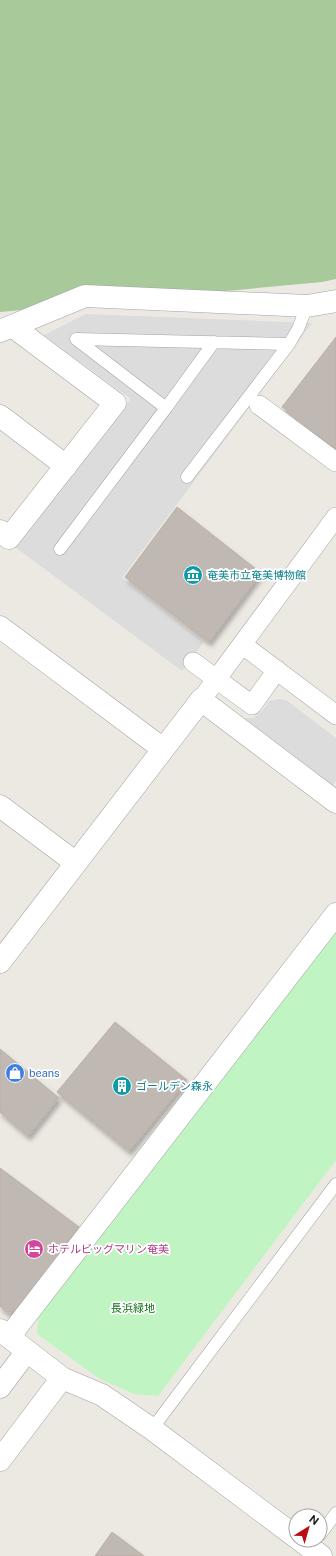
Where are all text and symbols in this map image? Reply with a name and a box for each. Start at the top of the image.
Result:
museum icon: 奄美市立奄美博物館 [182,564,204,586]
place label: 奄美市立奄美博物館 [207,569,306,581]
shop icon: beans [4,1062,26,1084]
place label: beans [29,1067,60,1079]
building icon: ゴールデン森永 [111,1075,133,1097]
place label: ゴールデン森永 [136,1080,213,1092]
hotel icon: ホテルビッグマリン奄美 [23,1238,45,1260]
place label: ホテルビッグマリン奄美 [48,1243,169,1255]
park label: 長浜緑地 [111,1302,155,1314]
north arrow [288,1508,328,1548]
text: N [307,1513,321,1527]

